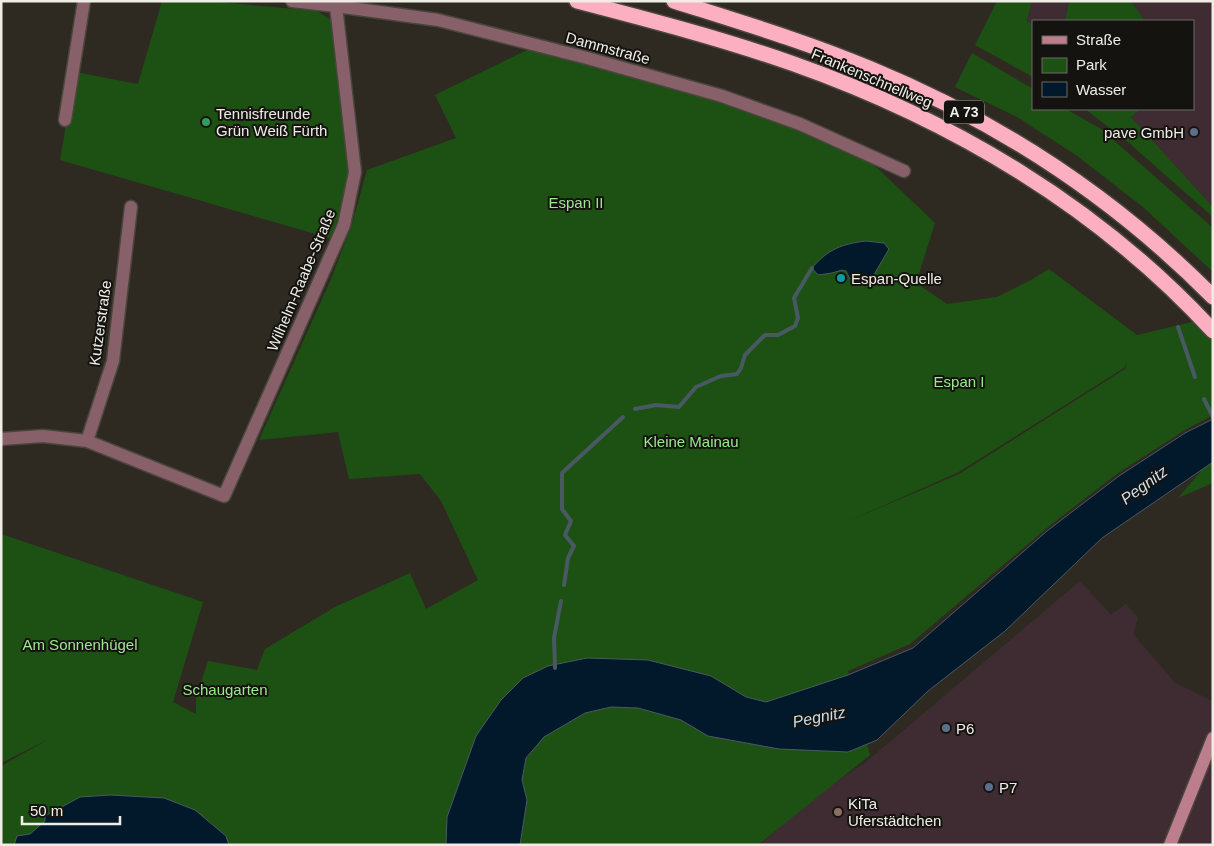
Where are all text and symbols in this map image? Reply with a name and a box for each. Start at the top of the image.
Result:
legend [1032,20,1194,110]
street label: Dammstraße [564,29,652,67]
text: Straße [1076,31,1121,48]
street label: Frankenschnellweg [809,45,935,111]
text: Park [1076,56,1107,73]
text: Wasser [1076,81,1126,98]
road number: A 73 [944,100,984,124]
place label: Tennisfreunde Grün Weiß Fürth [216,105,327,139]
marker: Tennisfreunde Grün Weiß Fürth [200,116,212,128]
place label: pave GmbH [1104,124,1184,141]
marker: pave GmbH [1188,126,1200,138]
park label: Espan II [548,194,604,211]
street label: Wilhelm-Raabe-Straße [263,206,339,354]
place label: Espan-Quelle [851,270,942,287]
marker: Espan-Quelle [835,272,847,284]
street label: Kutzerstraße [86,279,114,367]
park label: Espan I [934,373,984,390]
park label: Kleine Mainau [643,433,739,450]
water label: Pegnitz [1117,462,1171,508]
park label: Am Sonnenhügel [22,636,138,653]
park label: Schaugarten [182,681,268,698]
water label: Pegnitz [791,704,847,730]
place label: P6 [956,720,974,737]
marker: P6 [940,722,952,734]
place label: P7 [999,779,1017,796]
marker: P7 [983,781,995,793]
scale bar [22,794,120,826]
place label: KiTa Uferstädtchen [848,795,941,829]
text: 50 m [30,802,63,819]
marker: KiTa Uferstädtchen [832,806,844,818]

